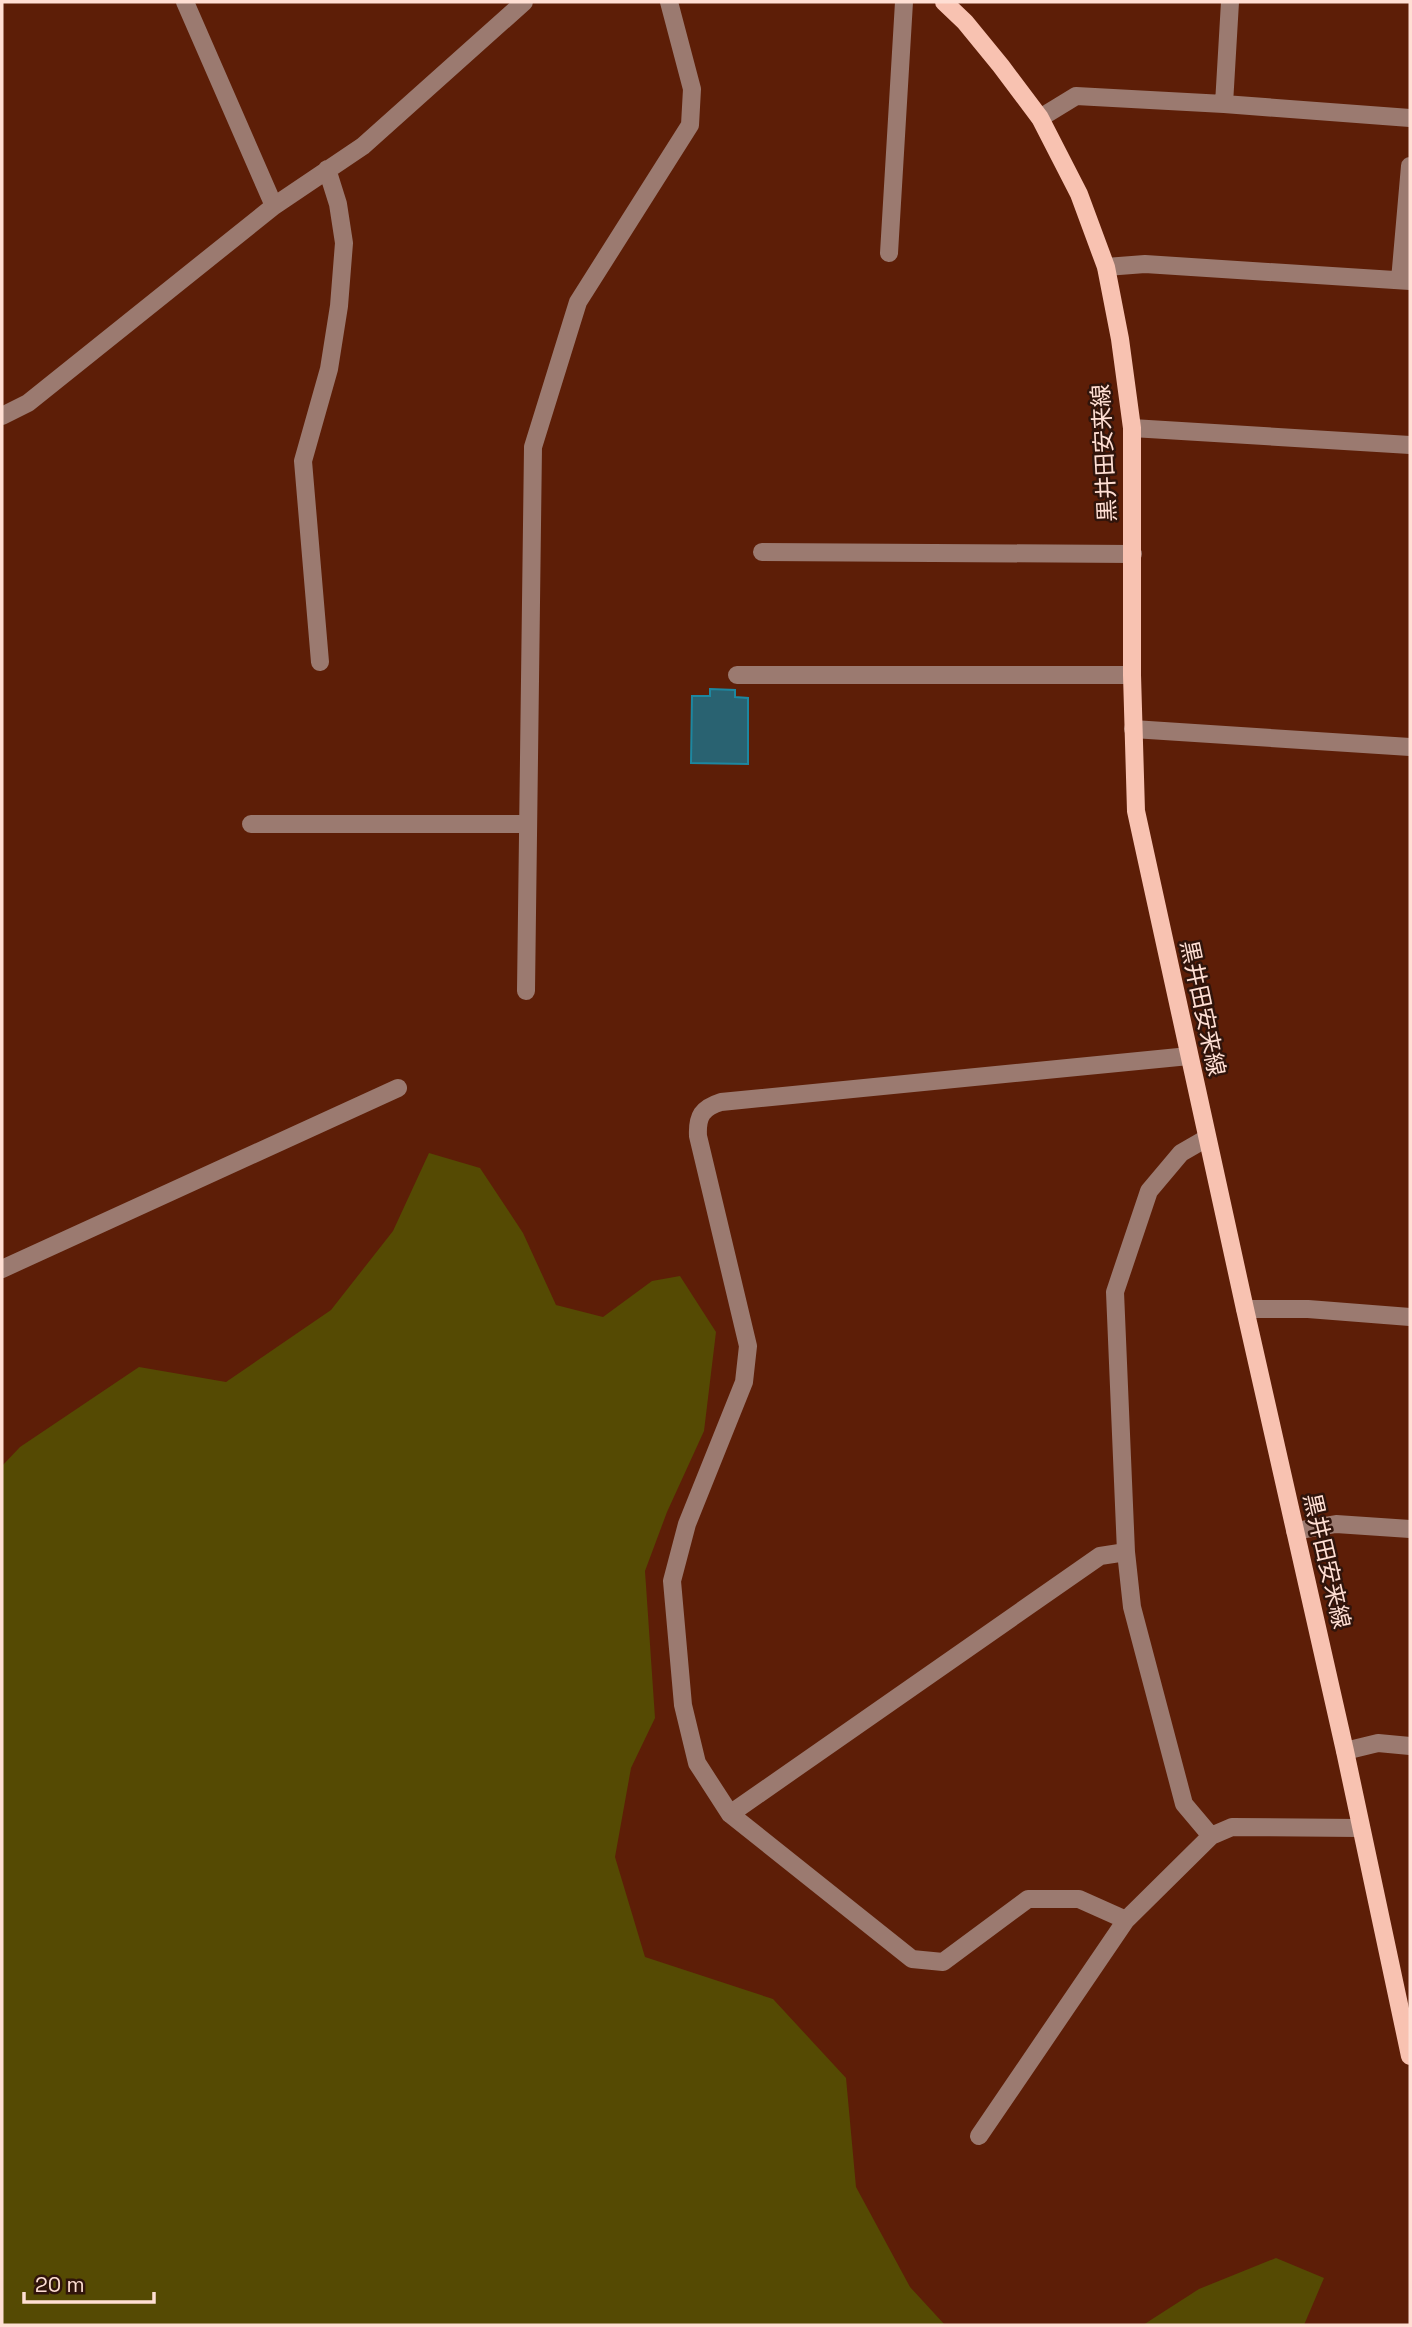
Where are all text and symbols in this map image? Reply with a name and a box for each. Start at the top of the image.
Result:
street label: 黒井田安来線 [1085,383,1123,523]
street label: 黒井田安来線 [1174,937,1232,1079]
street label: 黒井田安来線 [1297,1490,1357,1632]
scale bar [24,2260,154,2304]
text: 20 m [35,2271,85,2298]

